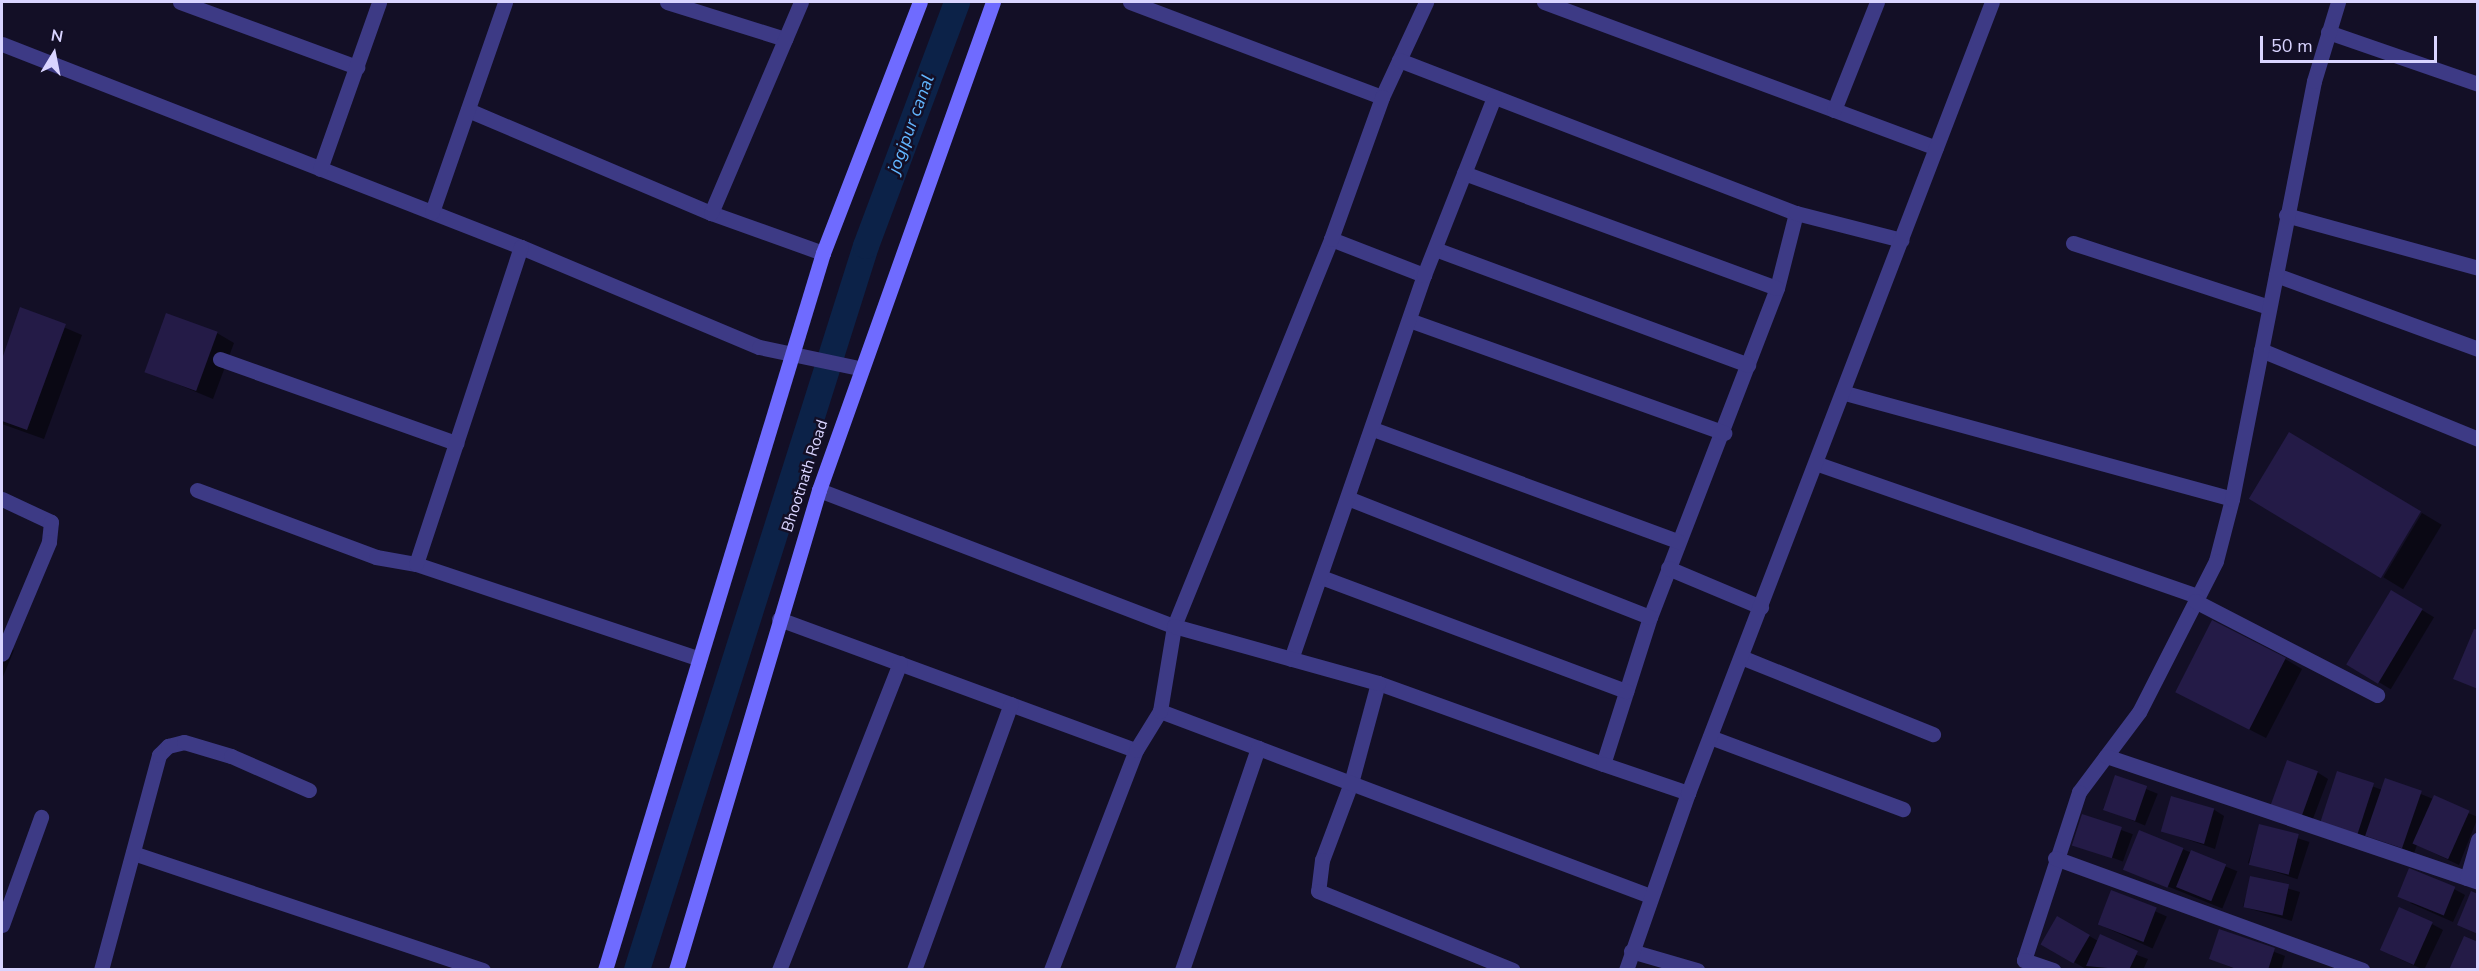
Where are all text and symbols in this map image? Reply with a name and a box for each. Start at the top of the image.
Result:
north arrow [24,24,84,84]
text: N [49,24,65,48]
scale bar [2263,24,2440,62]
text: 50 m [2271,34,2313,58]
water label: jogipur canal [883,72,939,176]
street label: Bhootnath Road [778,417,832,535]

